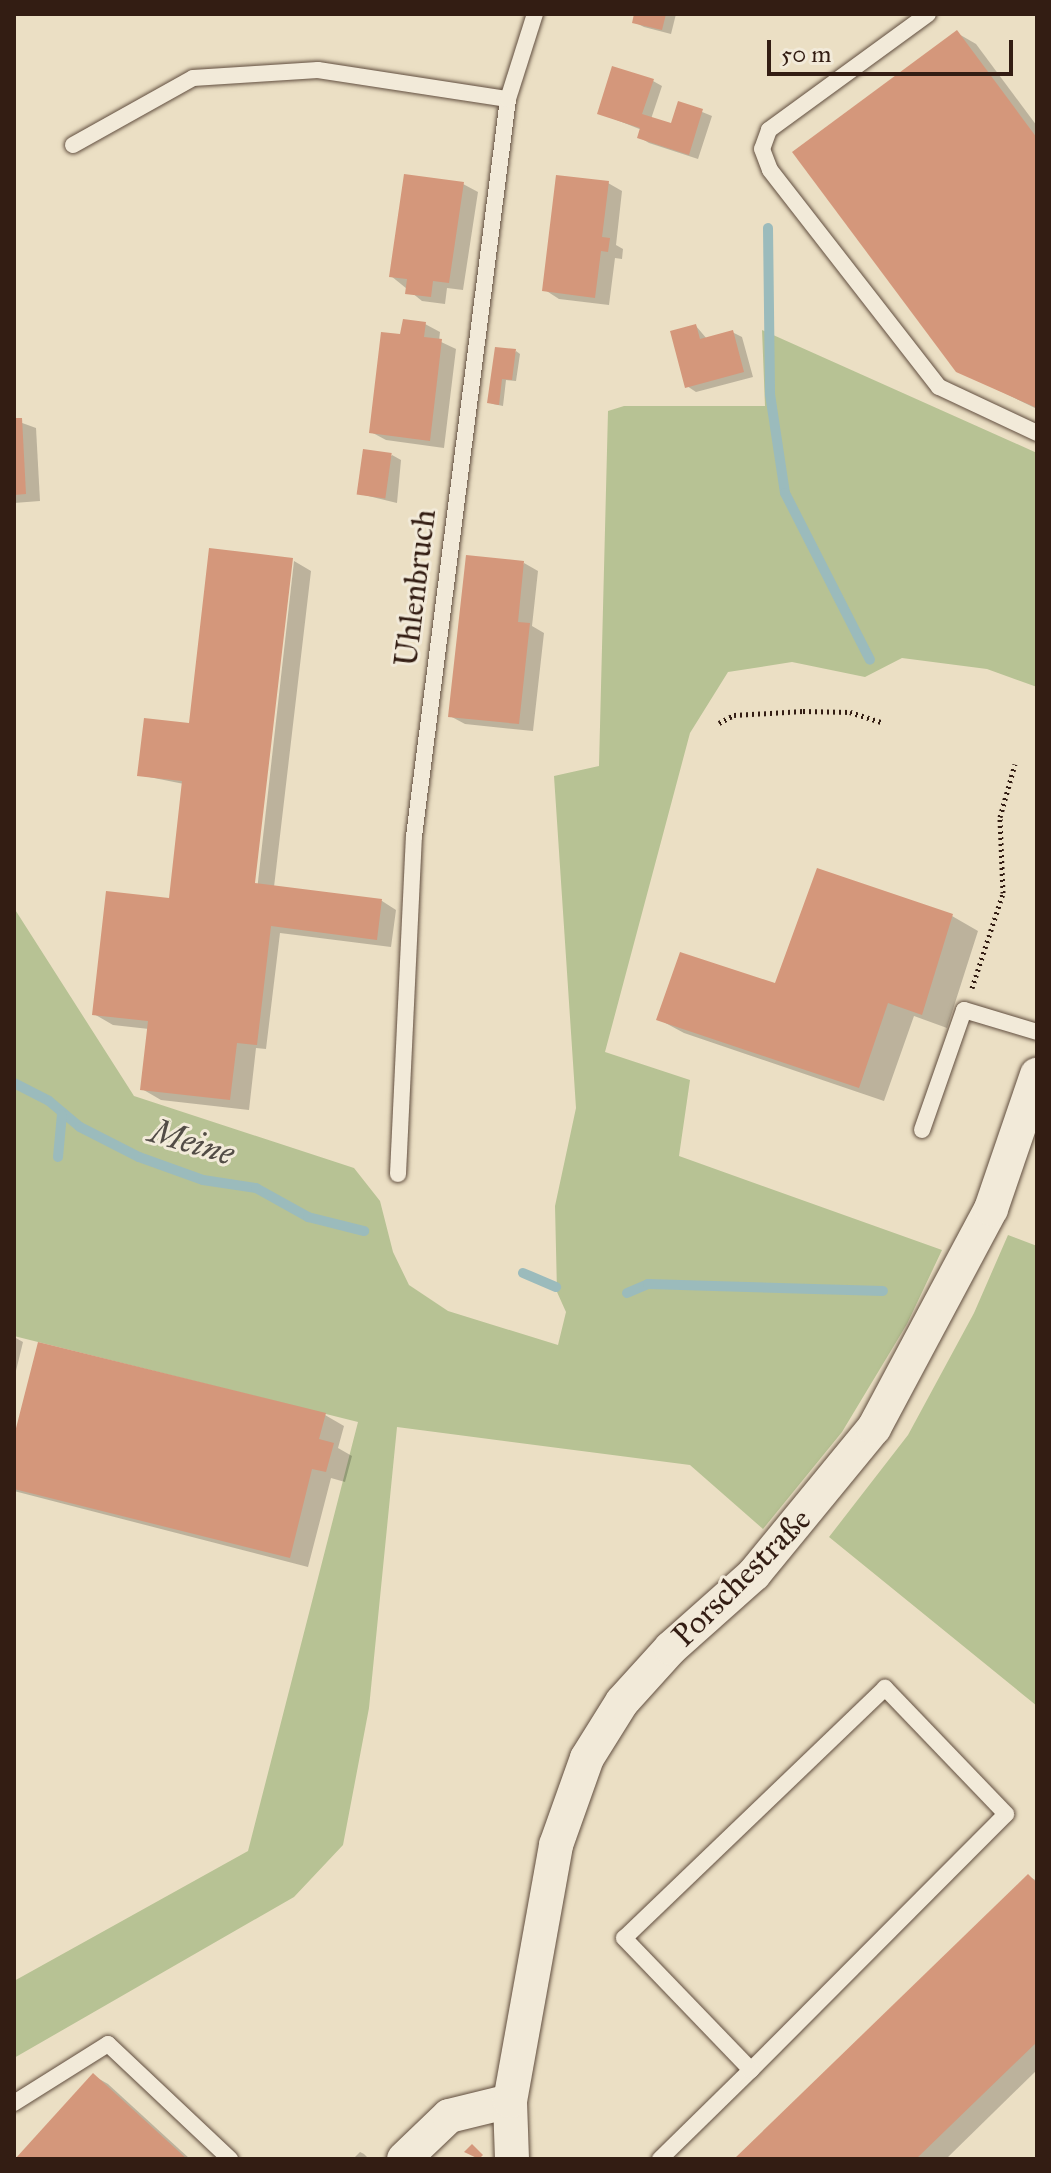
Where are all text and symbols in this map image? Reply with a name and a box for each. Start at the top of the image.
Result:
scale bar [771,24,1017,74]
text: 50 m [781,39,831,69]
street label: Uhlenbruch [387,507,445,669]
water label: Meine [145,1110,239,1174]
street label: Porschestraße [665,1501,819,1655]

